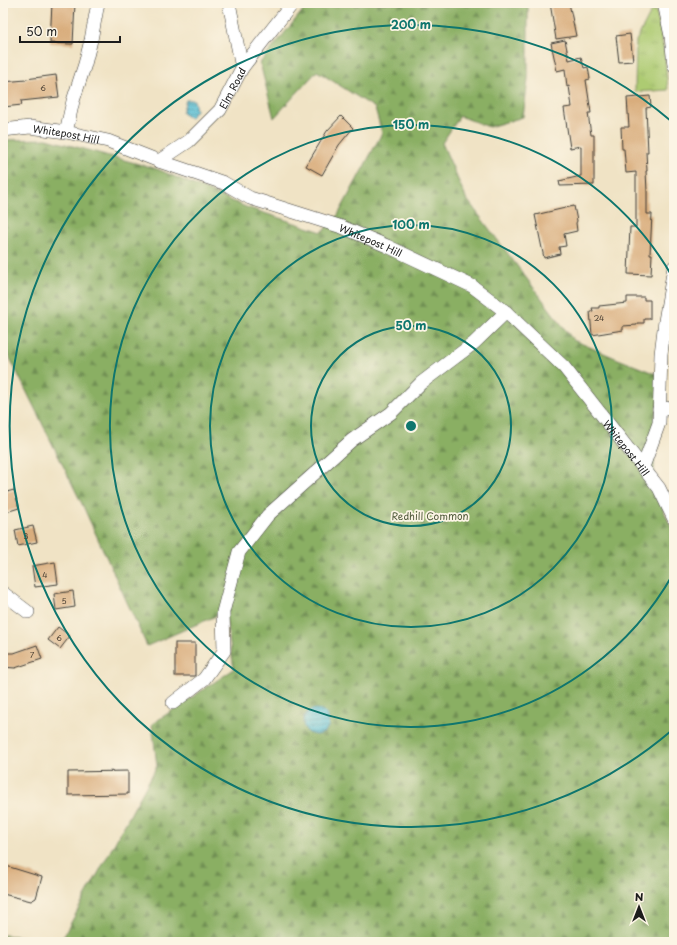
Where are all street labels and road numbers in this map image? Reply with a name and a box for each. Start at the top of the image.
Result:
street label: Elm Road [215,64,249,111]
street label: Whitepost Hill [32,120,101,147]
street label: Whitepost Hill [337,219,405,260]
street label: Whitepost Hill [600,416,654,479]

